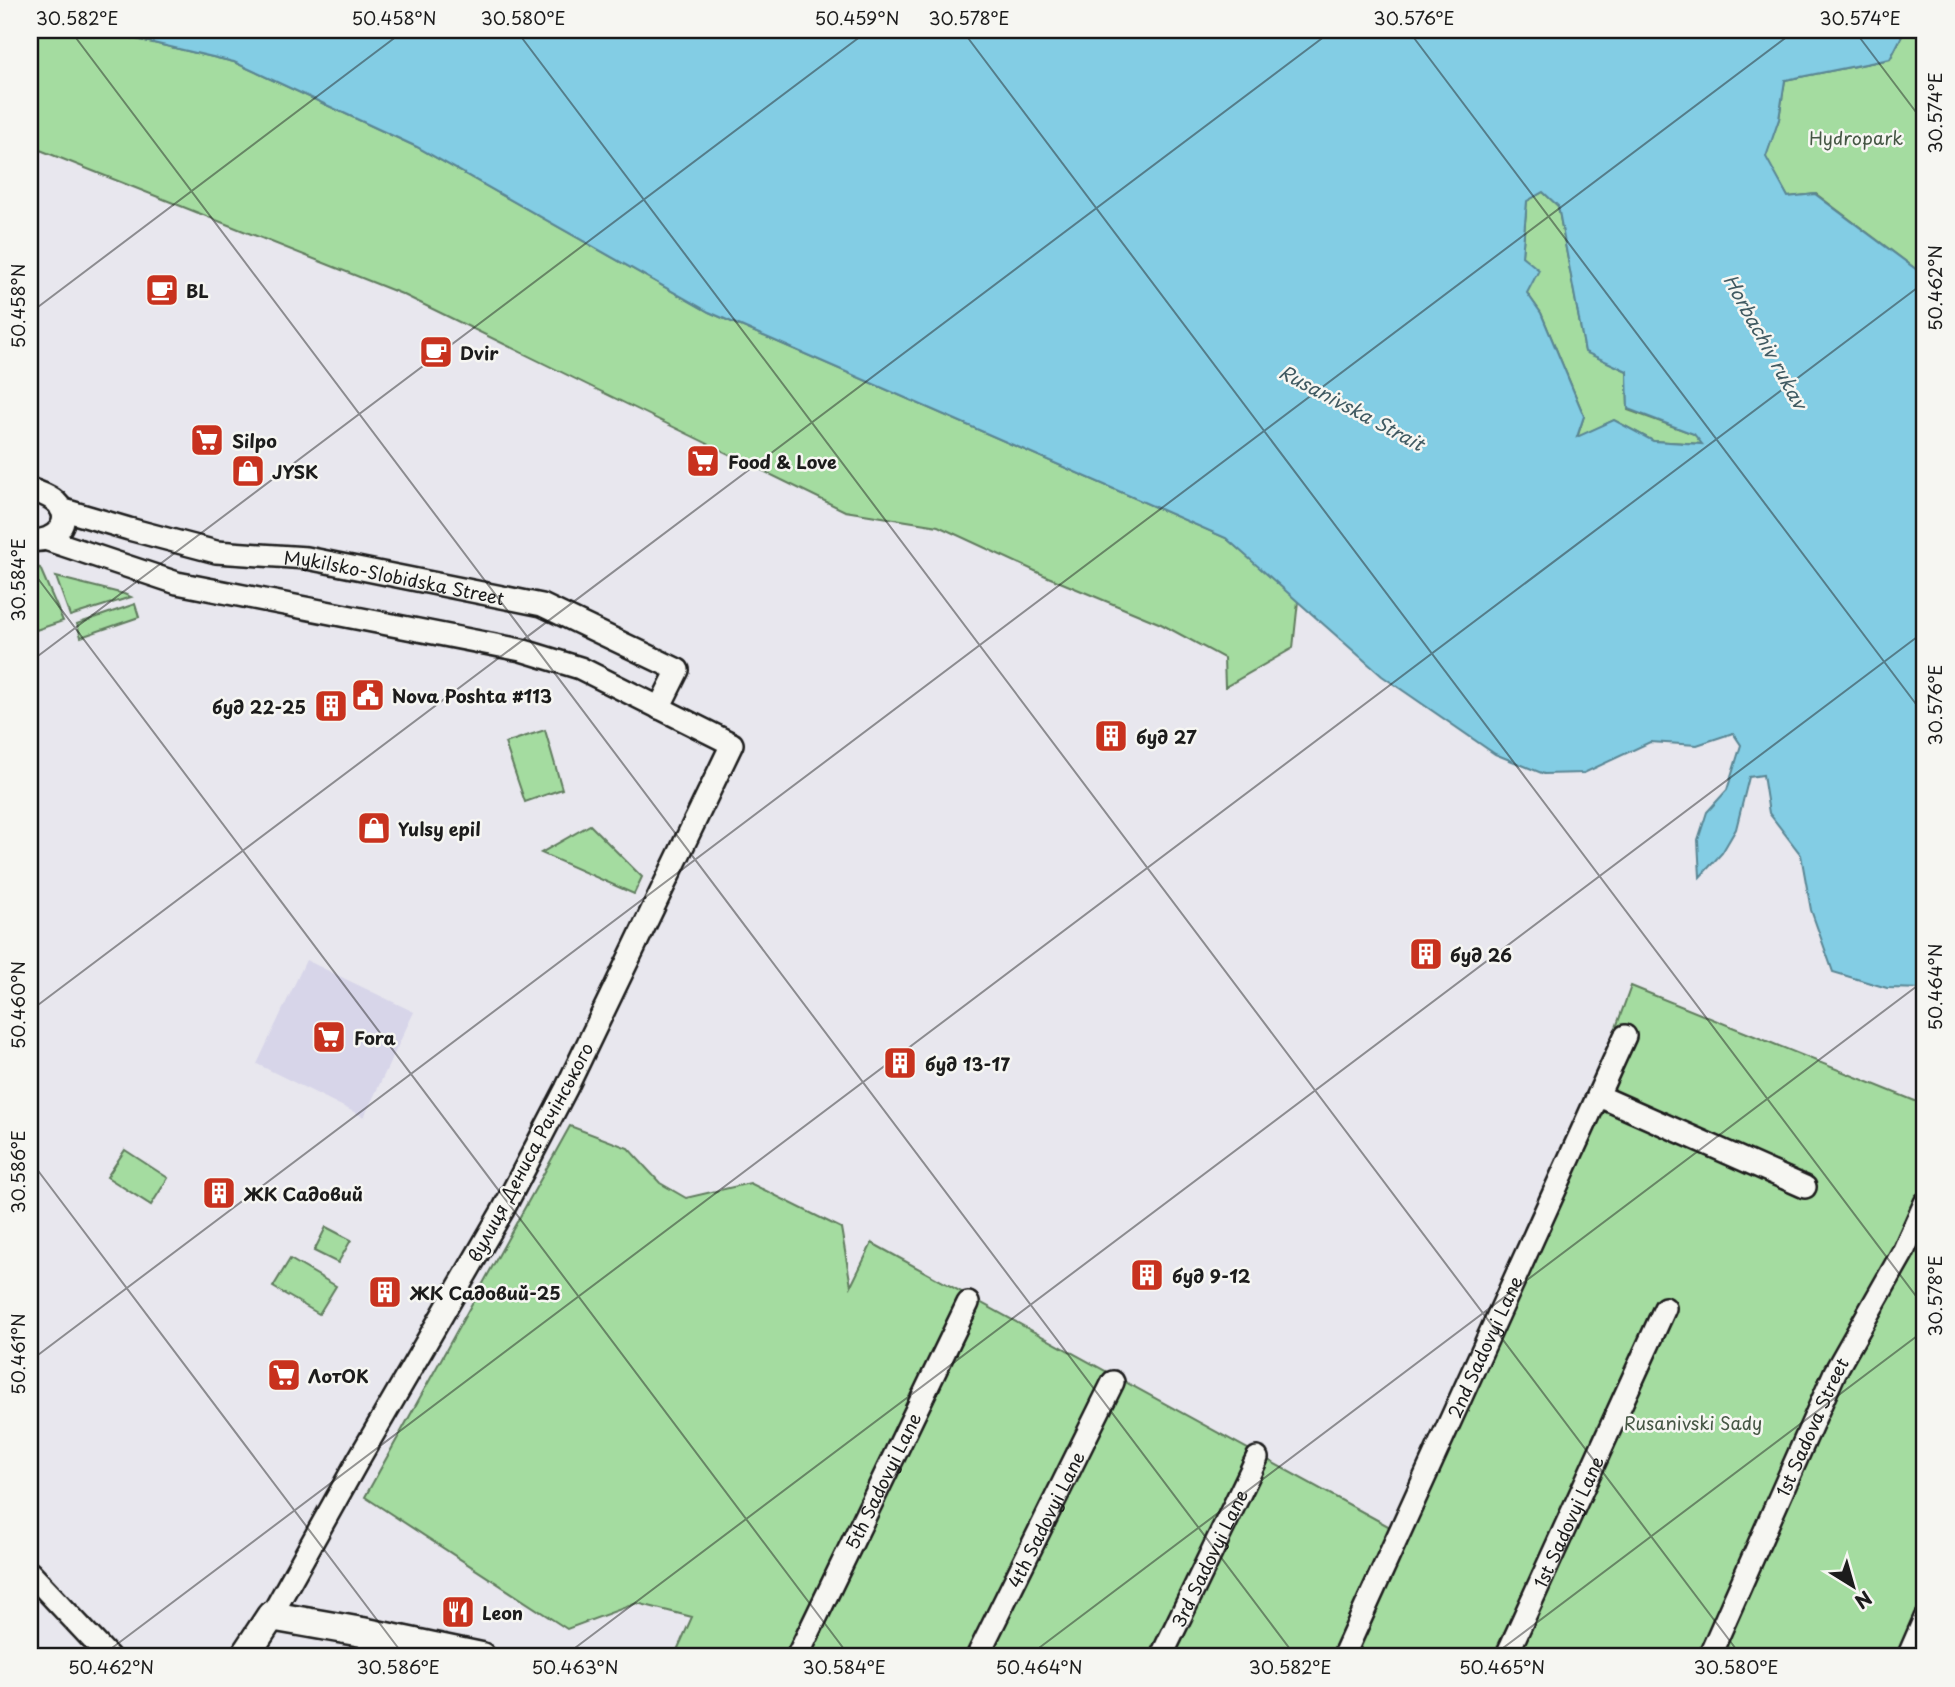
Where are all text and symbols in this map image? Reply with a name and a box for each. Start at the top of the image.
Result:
text: 30.582°E [36,4,118,31]
text: 50.458°N [351,4,437,31]
text: 30.580°E [480,4,566,31]
text: 50.459°N [815,4,900,31]
text: 30.578°E [928,4,1010,31]
text: 30.576°E [1373,4,1455,31]
text: 30.574°E [1819,4,1901,31]
text: 30.574°E [1921,72,1948,154]
park label: Hydropark [1809,124,1903,151]
text: 50.462°N [1921,245,1948,331]
text: 50.458°N [4,263,31,349]
water label: Horbachiv rukav [1717,269,1816,415]
cafe icon: BL [143,271,181,309]
place label: BL [186,277,209,304]
cafe icon: Dvir [417,333,455,371]
place label: Dvir [460,339,499,366]
water label: Rusanivska Strait [1275,357,1431,458]
supermarket icon: Silpo [188,421,226,459]
place label: Silpo [232,427,277,454]
supermarket icon: Food & Love [684,442,722,480]
place label: Food & Love [728,448,837,475]
shop icon: JYSK [229,452,267,490]
place label: JYSK [272,458,318,485]
text: 30.584°E [4,538,31,622]
street label: Mykilsko-Slobidska Street [283,543,507,611]
text: 30.576°E [1921,664,1948,746]
public building icon: Nova Poshta #113 [349,676,387,714]
place label: Nova Poshta #113 [392,682,552,709]
building icon: буд 22-25 [312,687,350,725]
place label: буд 22-25 [212,693,306,720]
building icon: буд 27 [1092,717,1130,755]
place label: буд 27 [1136,723,1197,750]
shop icon: Yulsy epil [355,809,393,847]
place label: Yulsy epil [398,815,481,842]
building icon: буд 26 [1407,935,1445,973]
place label: буд 26 [1450,941,1512,968]
text: 50.464°N [1921,944,1948,1030]
text: 50.460°N [4,961,31,1049]
supermarket icon: Fora [310,1018,348,1056]
place label: Fora [354,1024,397,1051]
street label: вулиця Дениса Рачінського [460,1037,600,1267]
building icon: буд 13-17 [881,1044,919,1082]
place label: буд 13-17 [925,1050,1010,1077]
text: 30.586°E [4,1130,31,1214]
building icon: ЖК Садовий [200,1174,238,1212]
place label: ЖК Садовий [243,1180,363,1207]
text: 30.578°E [1921,1255,1948,1337]
building icon: буд 9-12 [1128,1256,1166,1294]
place label: буд 9-12 [1172,1262,1251,1289]
street label: 2nd Sadovyi Lane [1440,1271,1528,1422]
building icon: ЖК Садовий-25 [366,1273,404,1311]
place label: ЖК Садовий-25 [409,1279,561,1306]
text: 50.461°N [4,1313,31,1395]
street label: 1st Sadova Street [1768,1352,1854,1501]
supermarket icon: ЛотОК [265,1356,303,1394]
place label: ЛотОК [308,1362,369,1389]
street label: 5th Sadovyi Lane [838,1408,927,1553]
park label: Rusanivski Sady [1624,1409,1762,1436]
street label: 4th Sadovyi Lane [1000,1446,1090,1592]
street label: 1st Sadovyi Lane [1526,1451,1610,1592]
street label: 3rd Sadovyi Lane [1164,1484,1254,1631]
north arrow [1818,1550,1888,1620]
text: N [1849,1585,1878,1616]
restaurant icon: Leon [439,1593,477,1631]
place label: Leon [482,1599,523,1626]
text: 50.462°N [68,1653,154,1680]
text: 30.586°E [356,1653,440,1680]
text: 50.463°N [531,1653,619,1680]
text: 30.584°E [802,1653,886,1680]
text: 50.464°N [996,1653,1082,1680]
text: 30.582°E [1249,1653,1331,1680]
text: 50.465°N [1459,1653,1545,1680]
text: 30.580°E [1693,1653,1779,1680]

